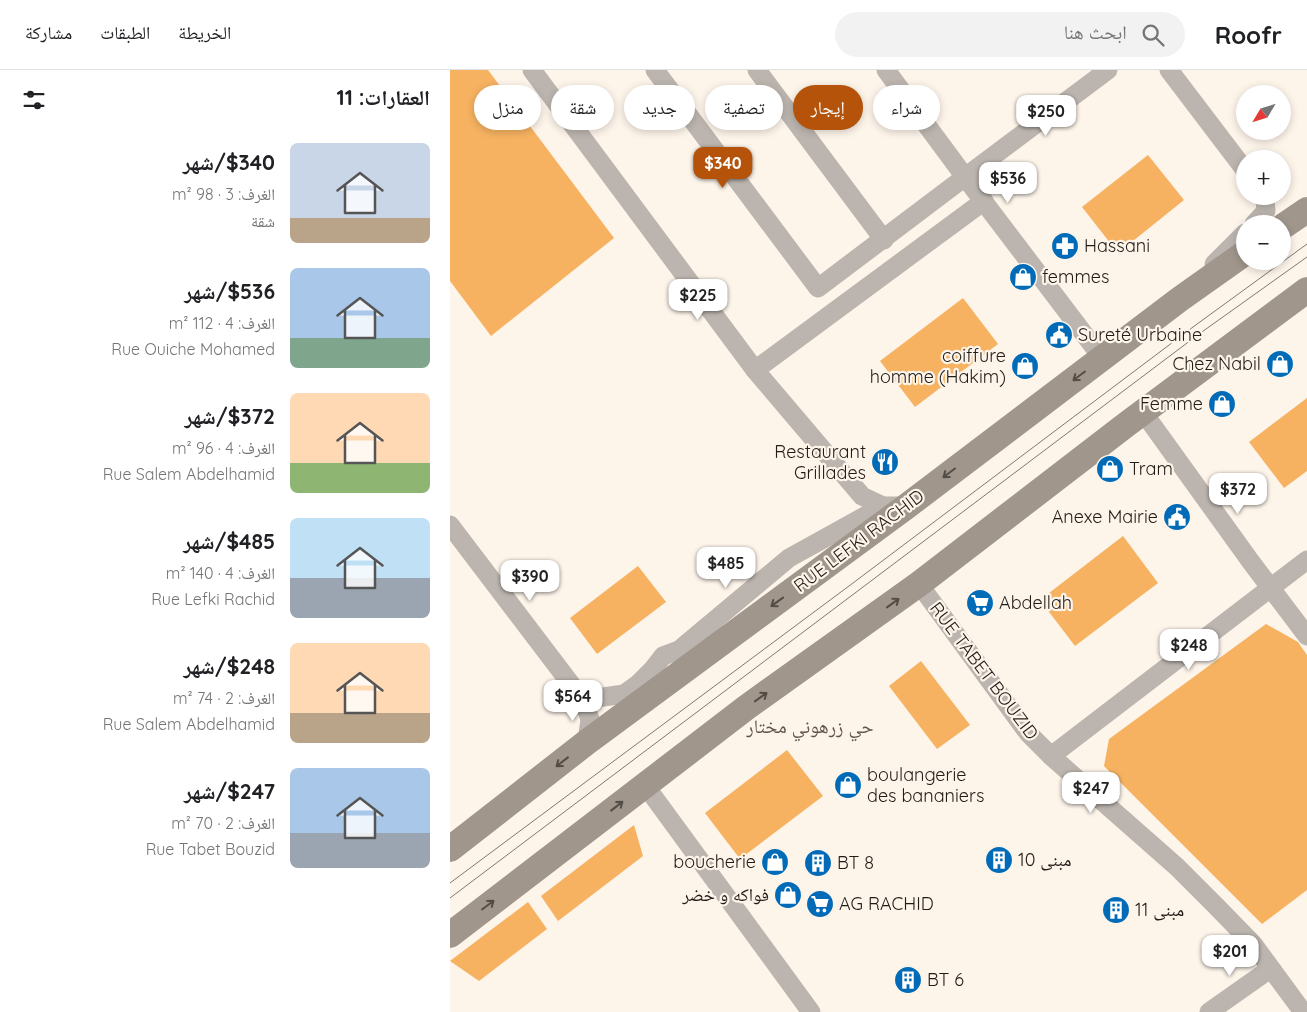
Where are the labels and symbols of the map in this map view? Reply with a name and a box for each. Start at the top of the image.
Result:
north arrow [1236,85,1291,140]
pin: $250 [1016,94,1076,137]
pin: $340 [693,146,753,189]
pin: $536 [978,162,1038,204]
pharmacy icon: Hassani [1050,231,1080,261]
place label: Hassani [1084,234,1150,257]
shop icon: femmes [1008,262,1038,292]
place label: femmes [1042,265,1109,288]
pin: $225 [668,278,728,321]
public building icon: Sureté Urbaine [1044,320,1074,350]
place label: Sureté Urbaine [1078,323,1202,346]
place label: coiffure homme (Hakim) [870,344,1006,388]
shop icon: Chez Nabil [1265,349,1295,379]
shop icon: coiffure homme (Hakim) [1010,351,1040,381]
place label: Chez Nabil [1172,352,1261,375]
one-way arrow [1072,371,1086,381]
shop icon: Femme [1207,389,1237,419]
place label: Femme [1140,392,1203,415]
place label: Restaurant Grillades [774,440,866,484]
restaurant icon: Restaurant Grillades [870,447,900,477]
shop icon: Tram [1095,454,1125,484]
place label: Tram [1129,457,1173,480]
one-way arrow [943,468,956,479]
pin: $372 [1208,472,1268,515]
street label: RUE LEFKI RACHID [789,484,928,597]
public building icon: Anexe Mairie [1162,502,1192,532]
place label: Anexe Mairie [1052,505,1158,528]
pin: $485 [696,546,756,589]
pin: $390 [500,560,560,602]
supermarket icon: Abdellah [965,588,995,618]
place label: Abdellah [999,591,1072,614]
one-way arrow [770,597,784,607]
street label: RUE TABET BOUZID [925,597,1044,744]
one-way arrow [886,598,900,608]
pin: $248 [1159,628,1219,671]
pin: $564 [543,680,603,722]
one-way arrow [754,692,767,703]
district label: حي زرهوني مختار [745,714,874,742]
one-way arrow [556,756,569,767]
place label: boulangerie des bananiers [867,763,984,807]
shop icon: boulangerie des bananiers [833,770,863,800]
pin: $247 [1061,772,1121,814]
one-way arrow [610,801,624,811]
building icon: مبنى 10 [984,845,1014,875]
shop icon: boucherie [760,847,790,877]
building icon: BT 8 [803,848,833,878]
place label: مبنى 10 [1018,848,1071,871]
place label: boucherie [673,850,756,873]
place label: BT 8 [837,851,874,874]
shop icon: فواكه و خضر [773,880,803,910]
place label: فواكه و خضر [681,883,769,906]
supermarket icon: AG RACHID [805,889,835,919]
place label: AG RACHID [839,892,934,915]
building icon: مبنى 11 [1101,895,1131,925]
place label: مبنى 11 [1135,898,1184,921]
one-way arrow [481,900,494,911]
pin: $201 [1200,934,1260,977]
building icon: BT 6 [893,965,923,995]
place label: BT 6 [927,968,964,991]

